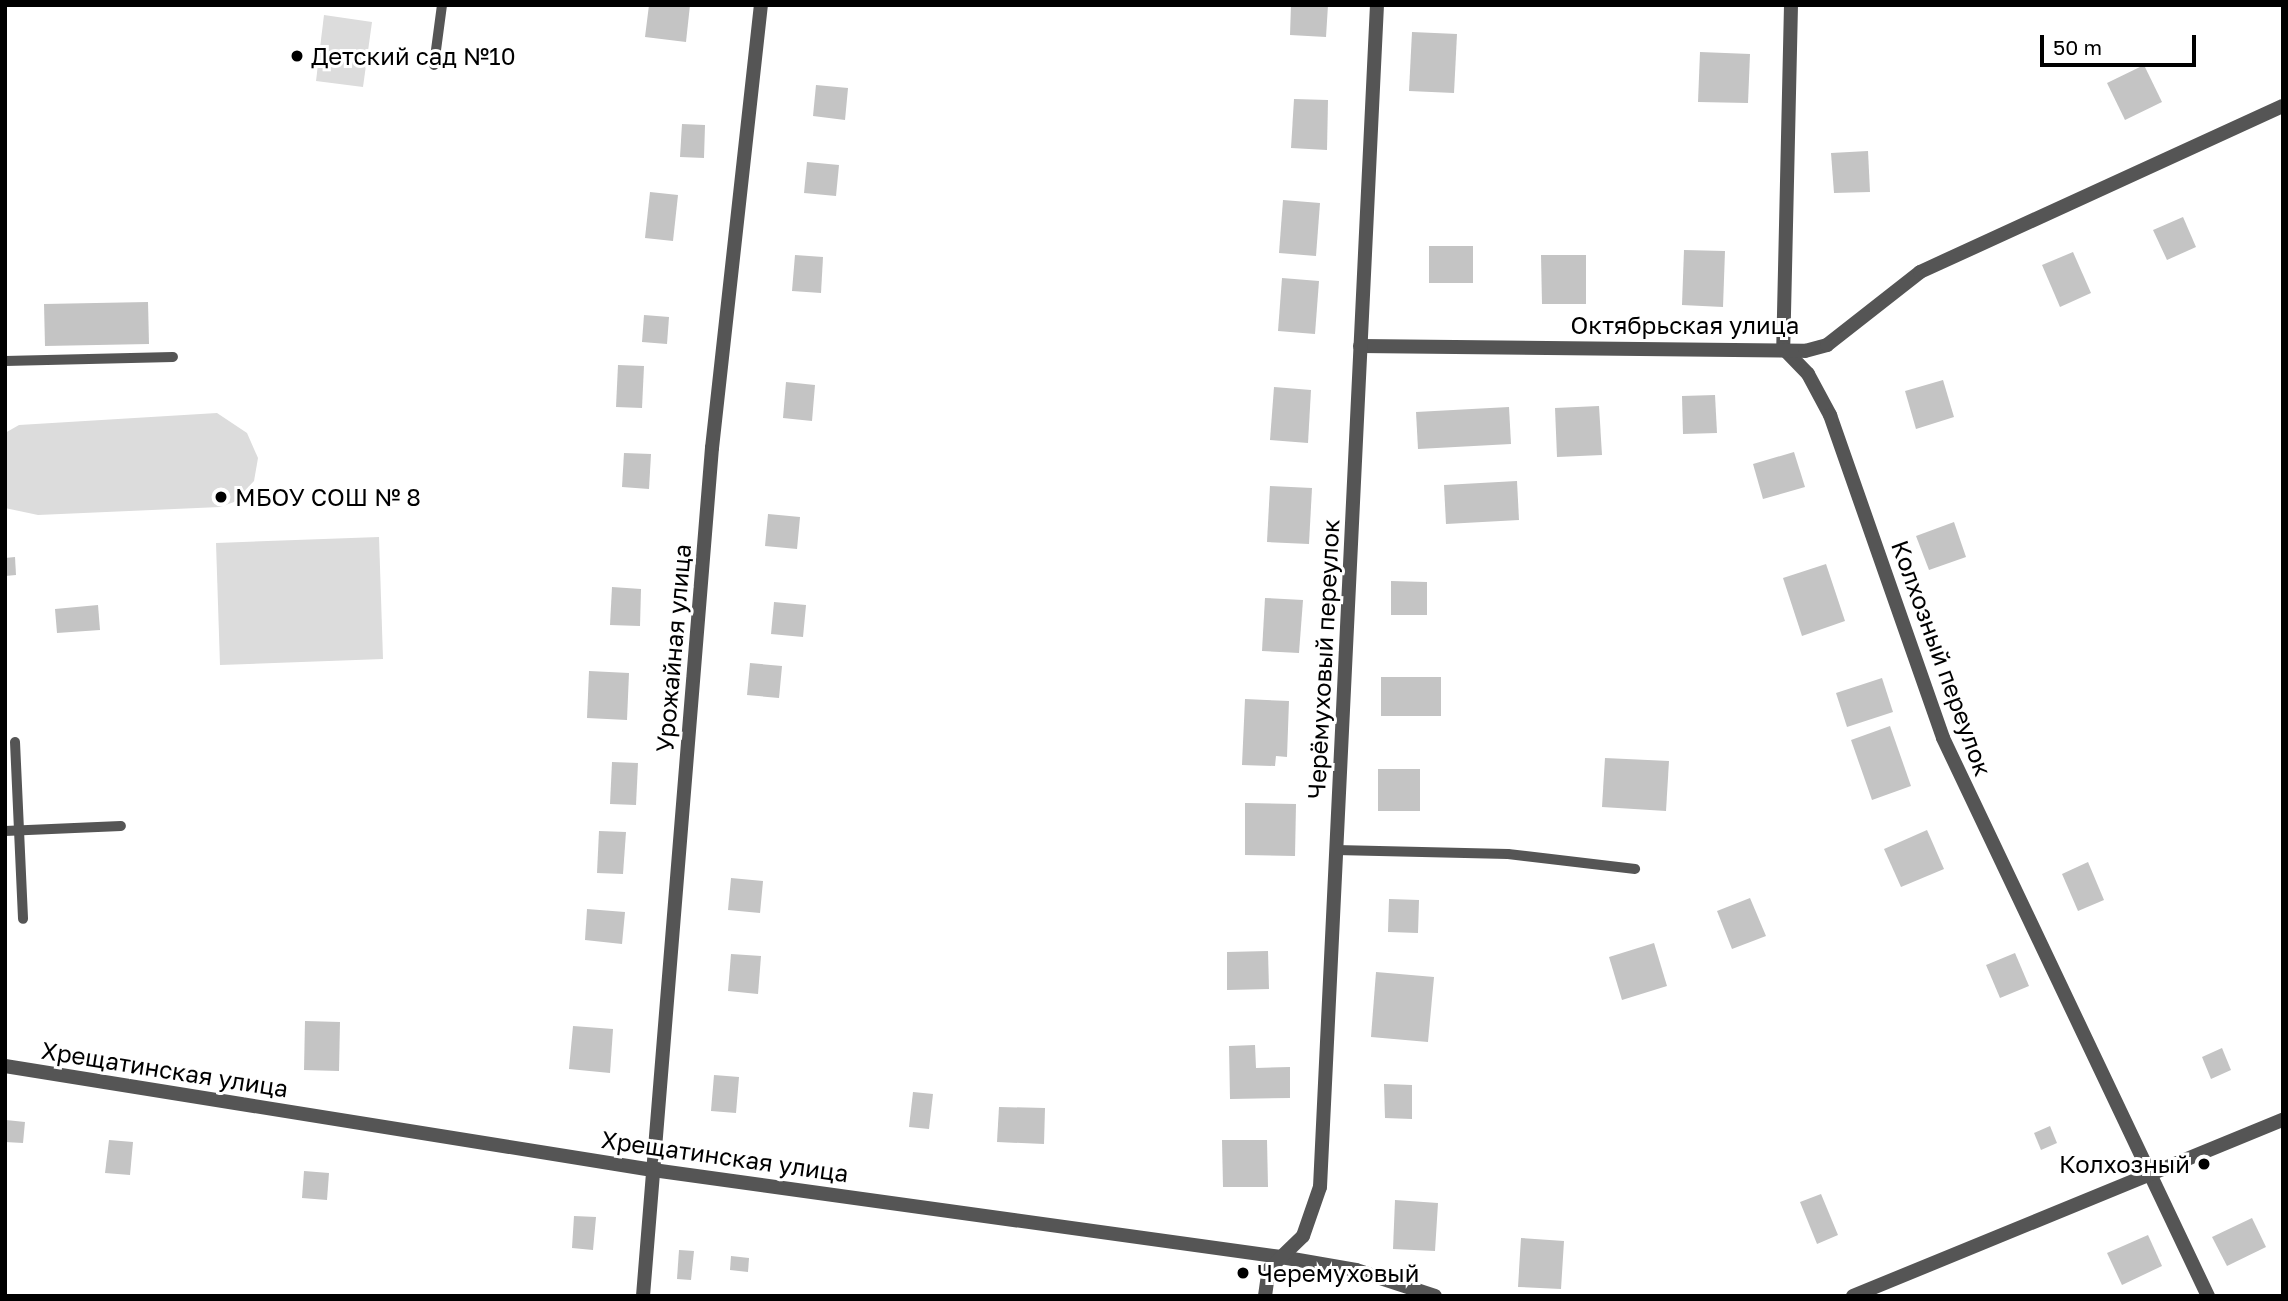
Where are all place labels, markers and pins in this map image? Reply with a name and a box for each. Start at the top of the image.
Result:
place label: Детский сад №10 [311,42,516,70]
marker: Детский сад №10 [289,48,305,64]
place label: МБОУ СОШ № 8 [235,483,421,511]
marker: МБОУ СОШ № 8 [213,489,229,505]
place label: Колхозный [2059,1150,2190,1178]
marker: Колхозный [2196,1156,2212,1172]
place label: Черемуховый [1257,1259,1419,1287]
marker: Черемуховый [1235,1265,1251,1281]

